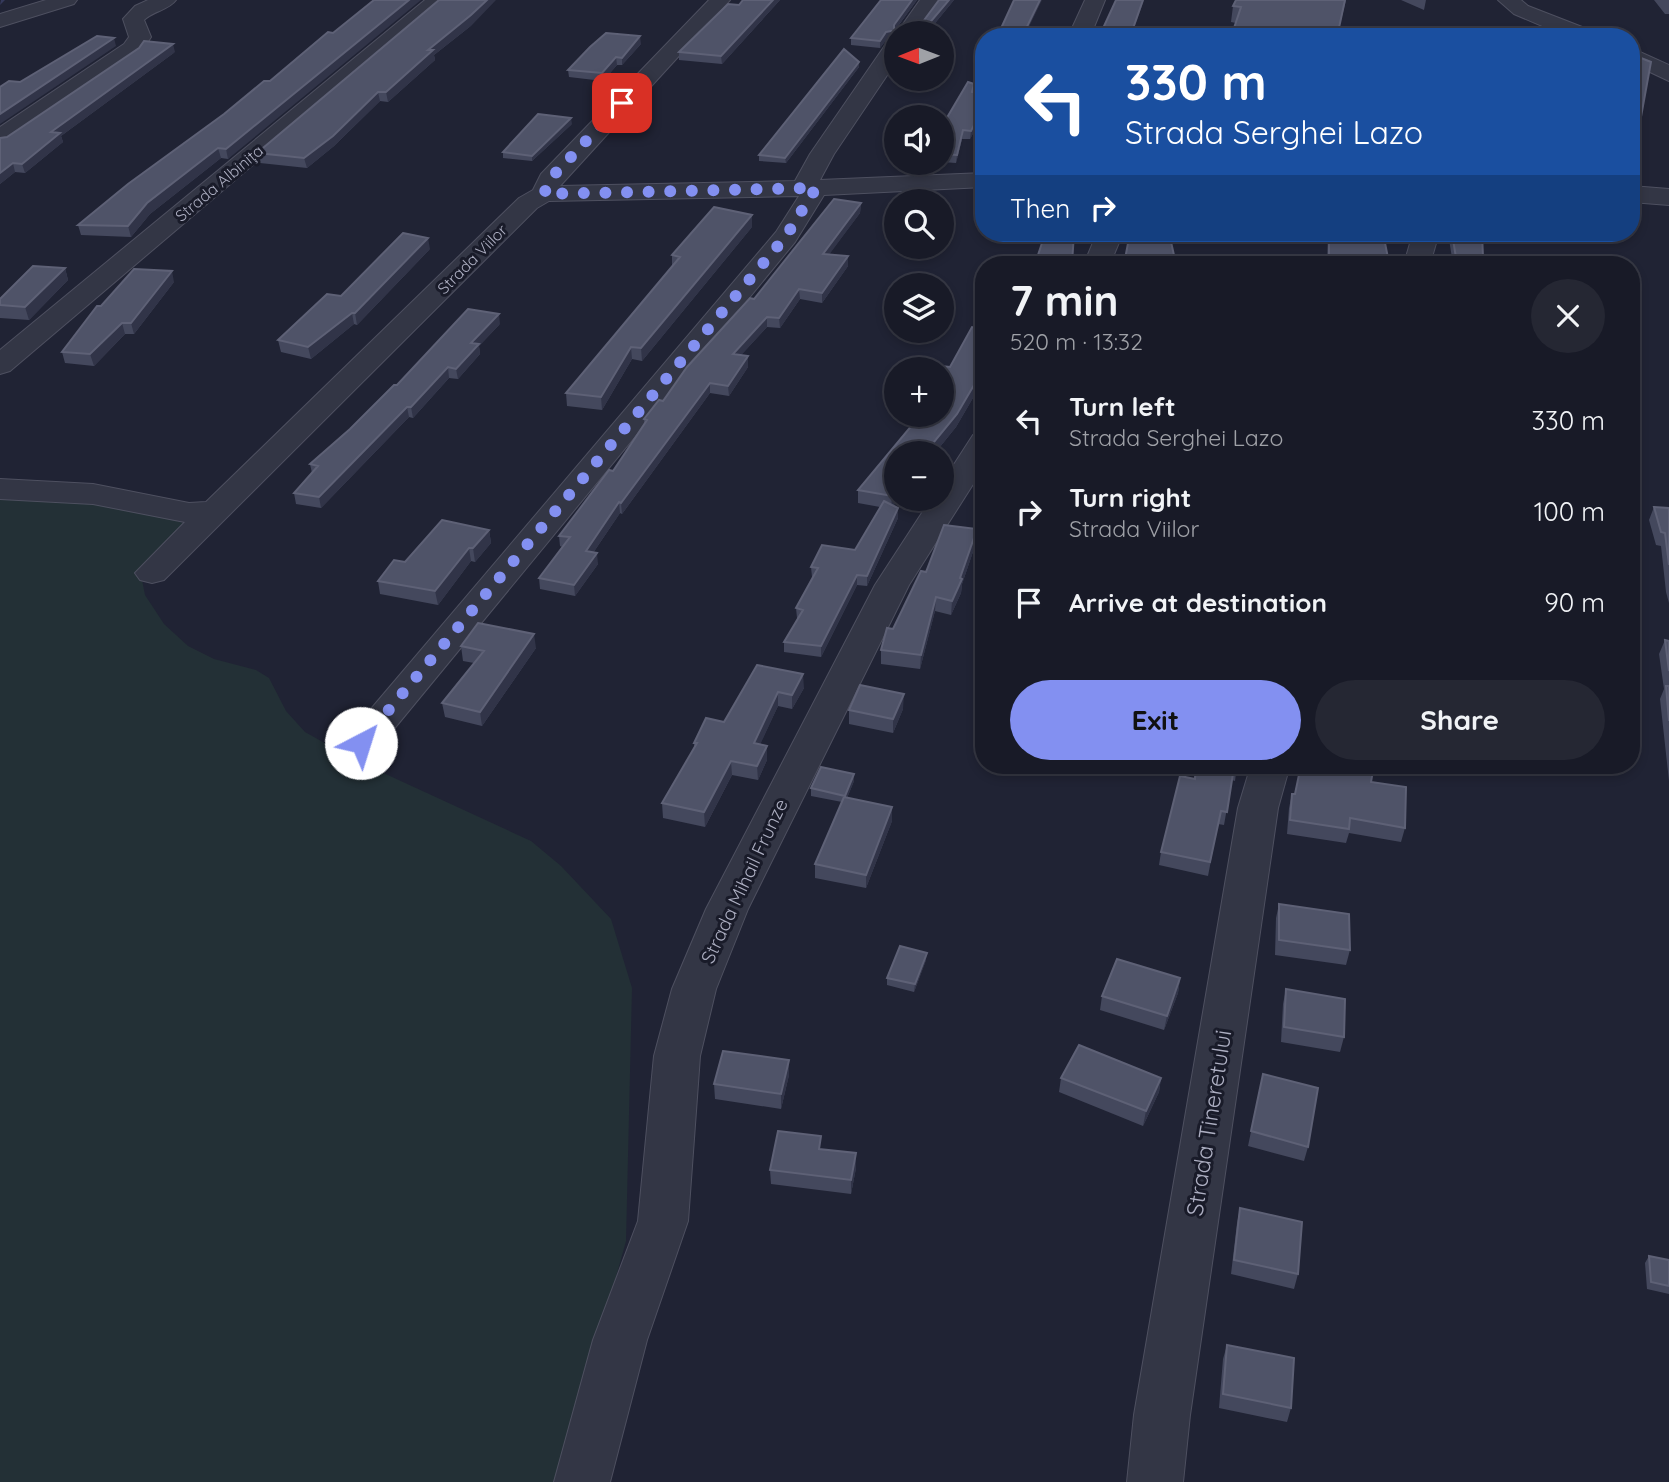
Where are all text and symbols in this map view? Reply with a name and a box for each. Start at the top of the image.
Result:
north arrow [884,21,954,91]
map controls [884,21,954,511]
text: 330 m [1125,51,1267,112]
icon: left [1010,56,1101,147]
pin [592,73,652,133]
icon: arrive [603,84,641,122]
button: sound [884,105,954,175]
text: Strada Serghei Lazo [1125,112,1423,152]
street label: Strada Albinița [171,140,267,226]
button: search [884,189,954,259]
icon: right [1084,189,1122,227]
text: Then [1010,192,1070,225]
street label: Strada Viilor [433,220,511,298]
button: layers [884,273,954,343]
text: 7 min [1010,274,1119,327]
button: close [1531,279,1605,353]
text: 520 m · 13:32 [1010,327,1143,356]
button: + [884,357,954,427]
text: Turn left [1069,390,1176,423]
icon: left [1010,402,1048,440]
text: 330 m [1531,404,1605,437]
text: Strada Serghei Lazo [1069,423,1283,452]
button: − [884,441,954,511]
text: Turn right [1069,481,1191,514]
icon: right [1010,493,1048,531]
text: 100 m [1534,495,1605,528]
text: Strada Viilor [1069,514,1199,543]
icon: arrive [1010,584,1048,622]
text: Arrive at destination [1069,586,1327,619]
text: 90 m [1544,586,1605,619]
button: Exit [1010,680,1301,760]
button: Share [1315,680,1605,760]
position arrow [324,706,398,780]
street label: Strada Mihail Frunze [695,795,793,967]
street label: Strada Tineretului [1179,1028,1238,1218]

